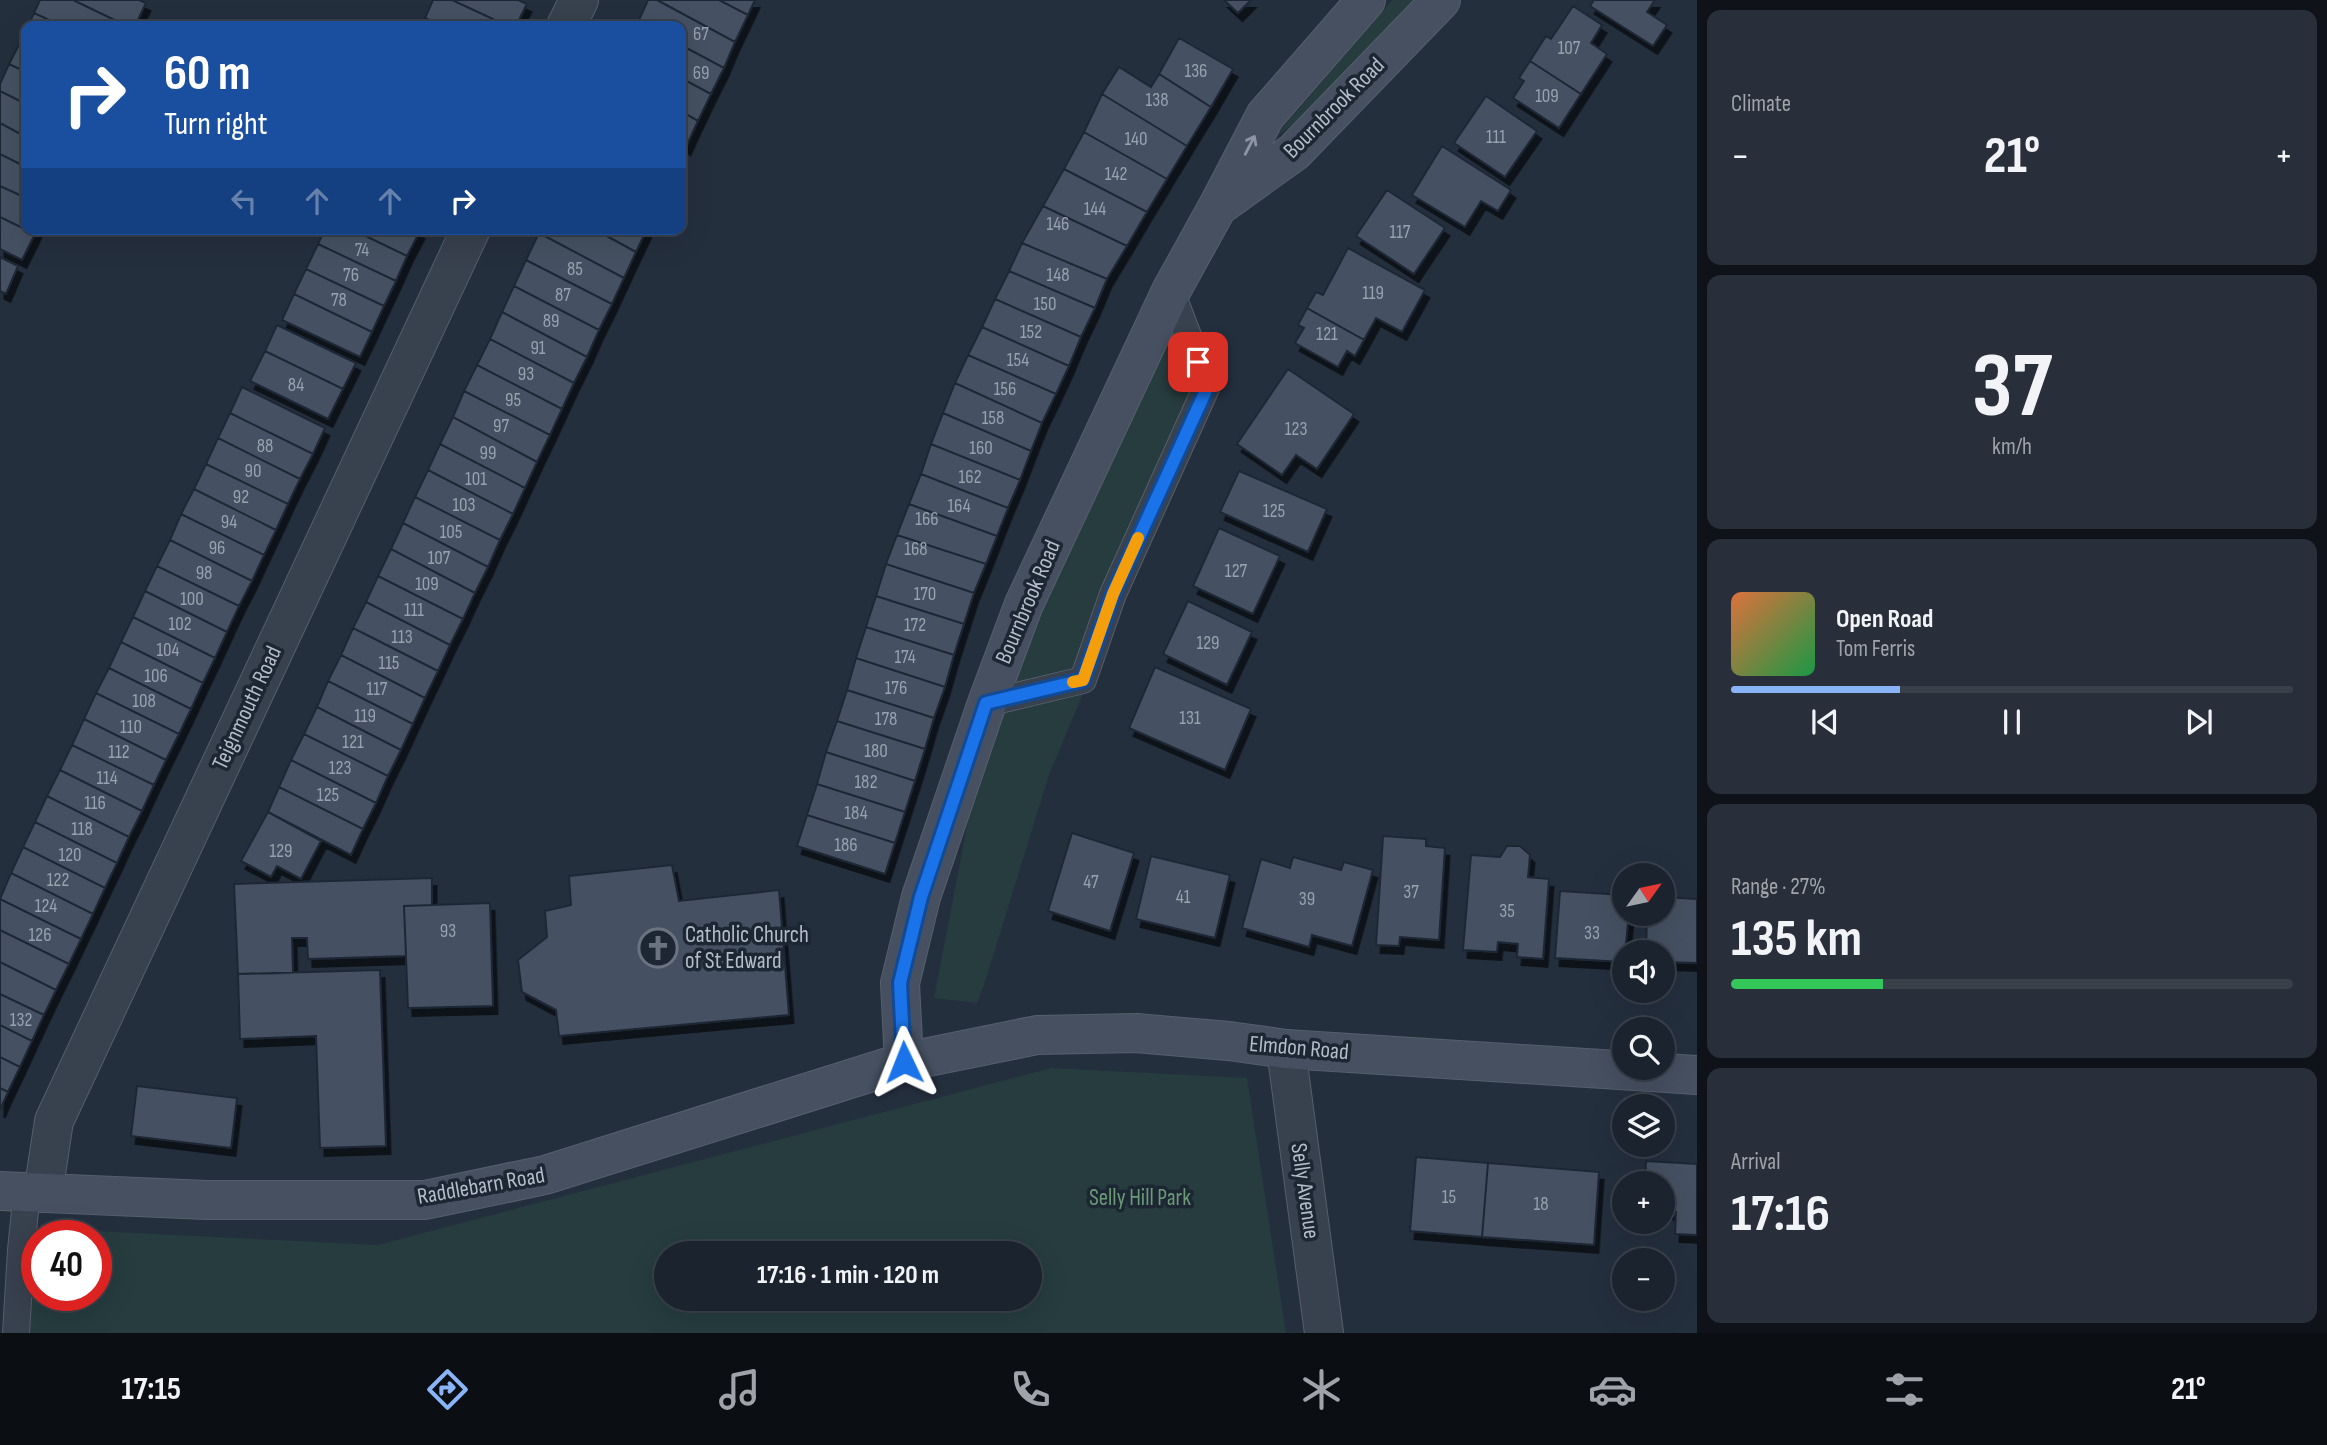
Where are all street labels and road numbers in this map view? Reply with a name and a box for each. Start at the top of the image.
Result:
street label: Bournbrook Road [1278,52,1390,164]
street label: Bournbrook Road [989,536,1067,668]
street label: Teignmouth Road [206,642,288,774]
street label: Elmdon Road [1248,1030,1350,1066]
street label: Selly Avenue [1284,1141,1326,1241]
street label: Raddlebarn Road [415,1161,547,1211]

